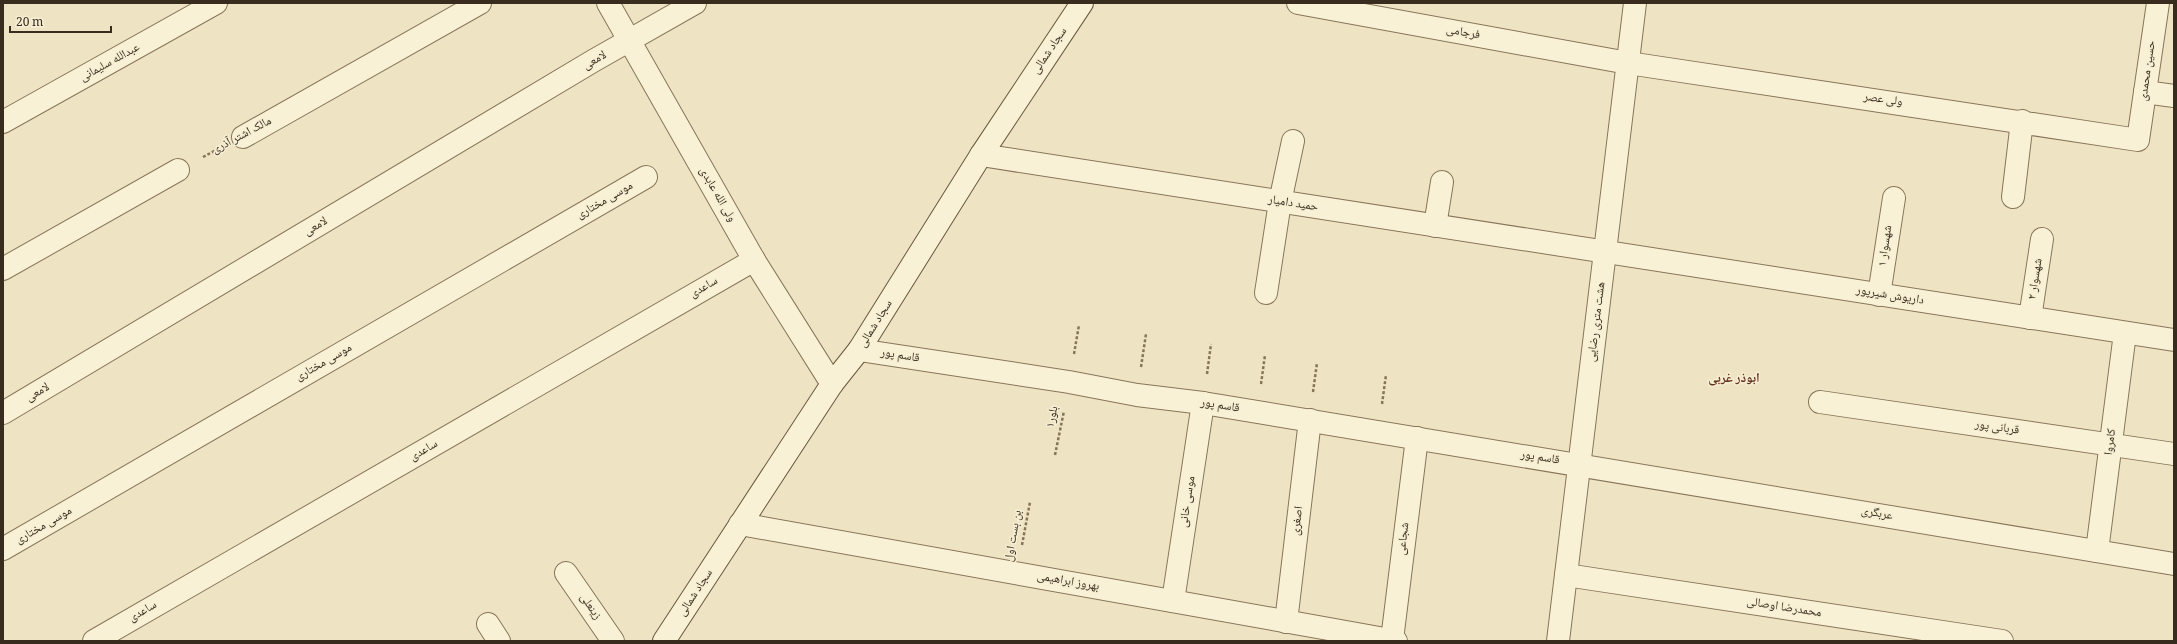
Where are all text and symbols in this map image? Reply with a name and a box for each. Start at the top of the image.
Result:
scale bar [10,8,111,34]
text: 20 m [16,13,43,34]
street label: فرجامی [1444,20,1482,46]
street label: سجاد شمالی [1026,23,1074,79]
street label: عبدالله سلیمانی [76,38,144,88]
street label: حسین محمدی [2133,39,2163,103]
street label: لامعی [579,46,611,76]
street label: ولی عصر [1861,87,1904,113]
street label: مالک اشتر آذری [208,111,276,161]
street label: ولی الله عابدی [693,163,741,227]
street label: موسی مختاری [573,176,637,226]
street label: حمید دامیار [1265,190,1320,218]
street label: لامعی [300,212,332,242]
street label: شهسوار ۱ [1873,224,1899,268]
street label: شهسوار ۲ [2022,257,2050,301]
street label: ساعدی [686,271,722,305]
street label: داریوش شیرپور [1854,280,1925,312]
street label: هشت متری رضایی [1582,281,1612,363]
street label: سجاد شمالی [853,296,899,352]
street label: موسی مختاری [292,338,356,388]
street label: قاسم پور [878,342,921,369]
district label: ابوذر غربی [1708,368,1760,390]
street label: لامعی [22,378,54,408]
street label: قاسم پور [1198,392,1241,419]
street label: بلور۱ [1041,404,1065,430]
street label: قربانی پور [1972,414,2021,442]
street label: کامروا [2099,427,2123,457]
street label: ساعدی [406,434,442,468]
street label: قاسم پور [1518,444,1561,471]
street label: موسی خانی [1174,475,1202,529]
street label: موسی مختاری [12,501,76,551]
street label: عربگری [1859,501,1895,527]
street label: اصغری [1286,505,1310,537]
street label: بن بست اول [999,508,1029,564]
street label: شجاعی [1392,521,1416,557]
street label: سجاد شمالی [673,565,719,621]
street label: بهروز ابراهیمی [1035,566,1101,598]
street label: زینعلی [573,589,607,625]
street label: محمدرضا اوصالی [1745,592,1823,624]
street label: ساعدی [125,595,161,629]

